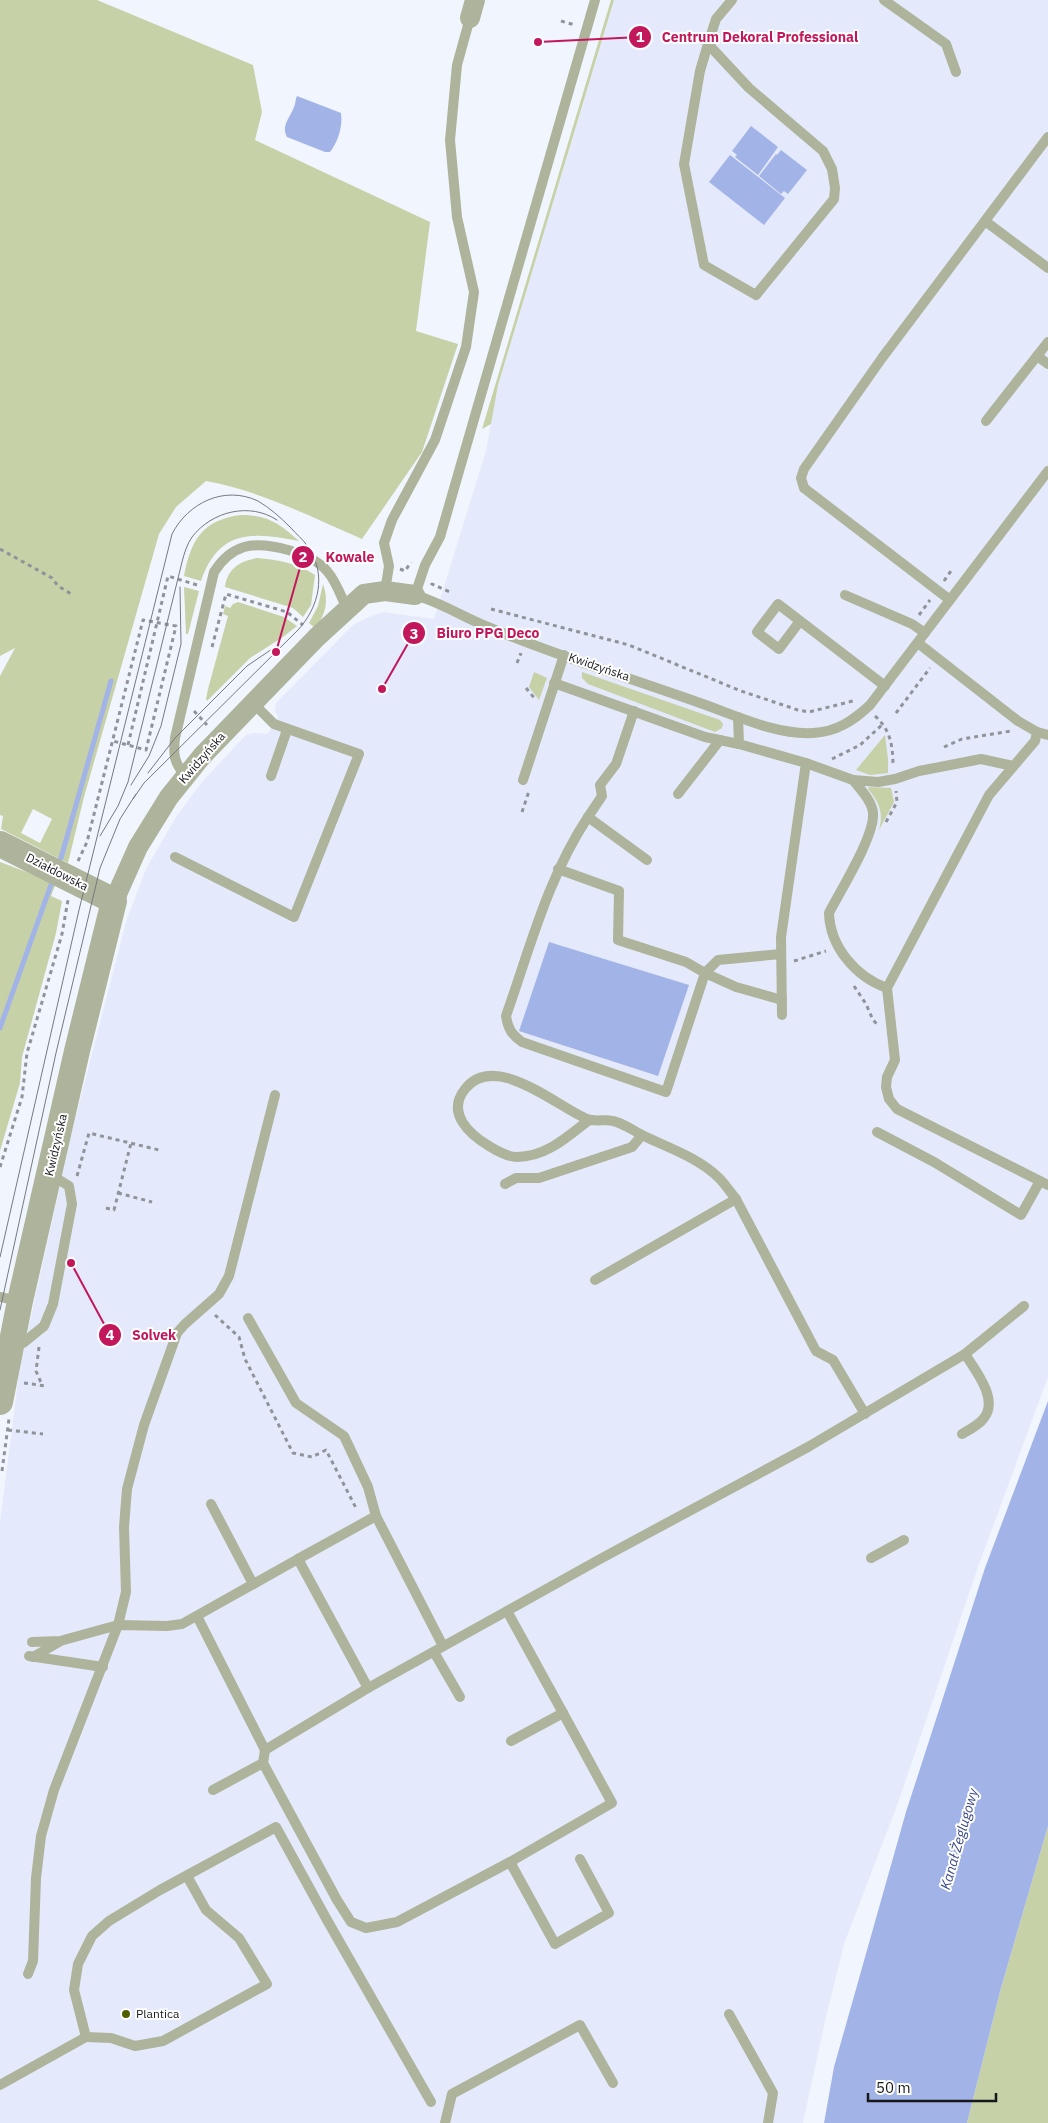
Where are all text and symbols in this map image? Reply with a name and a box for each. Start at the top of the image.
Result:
callout: Centrum Dekoral Professional [627,22,869,51]
text: 1 [635,27,645,46]
text: Centrum Dekoral Professional [662,28,858,46]
callout: Kowale [291,542,385,571]
text: 2 [298,547,308,566]
text: Kowale [326,548,375,566]
callout: Biuro PPG Deco [401,619,549,648]
text: 3 [409,624,419,643]
text: Biuro PPG Deco [437,624,540,642]
street label: Kwidzyńska [567,649,632,684]
street label: Kwidzyńska [175,728,229,787]
street label: Działdowska [24,850,91,894]
street label: Kwidzyńska [41,1112,70,1178]
callout: Solvek [97,1320,186,1349]
text: 4 [105,1325,115,1344]
text: Solvek [132,1326,177,1344]
water label: Kanał Żeglugowy [936,1785,982,1892]
place label: Plantica [136,2006,180,2021]
marker: Plantica [120,2008,132,2020]
scale bar [868,2070,996,2102]
text: 50 m [876,2078,911,2097]

